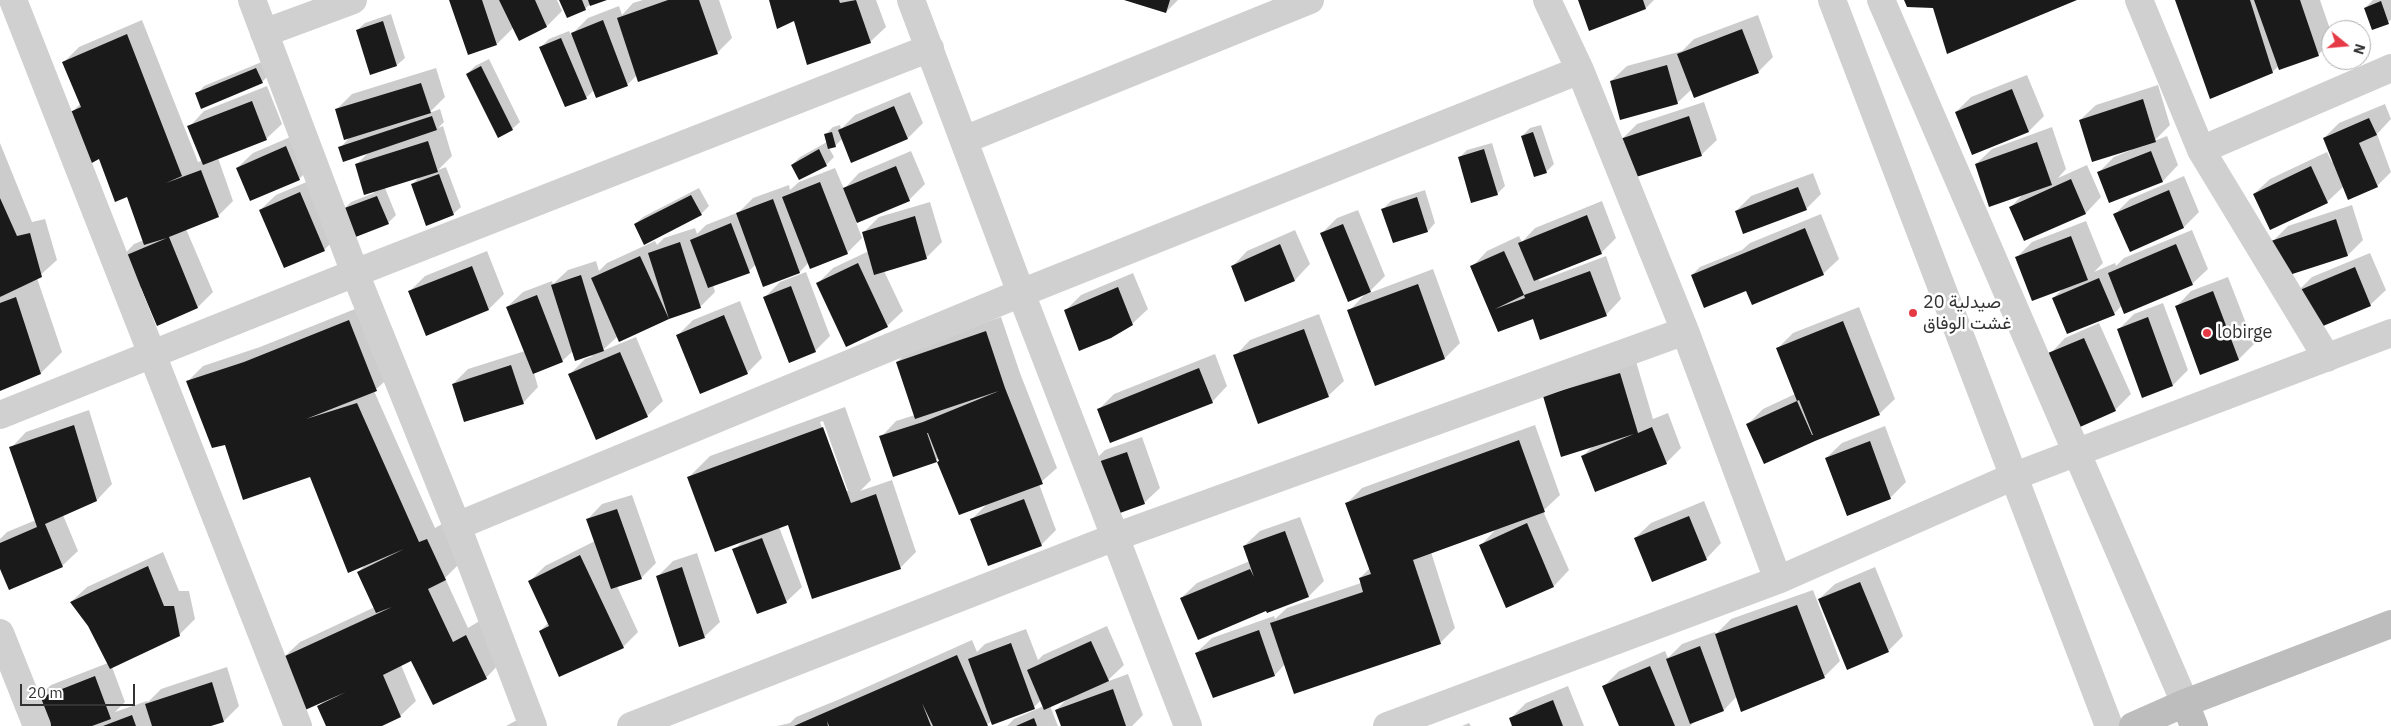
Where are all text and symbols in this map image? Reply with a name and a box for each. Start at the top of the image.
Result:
north arrow [2321,20,2371,70]
text: N [2349,42,2369,57]
place label: صيدلية 20 غشت الوفاق [1923,292,2011,334]
marker: صيدلية 20 غشت الوفاق [1907,307,1919,319]
place label: lobirge [2217,322,2272,344]
marker: lobirge [2201,327,2213,339]
scale bar [22,674,138,706]
text: 20 m [28,683,63,702]

